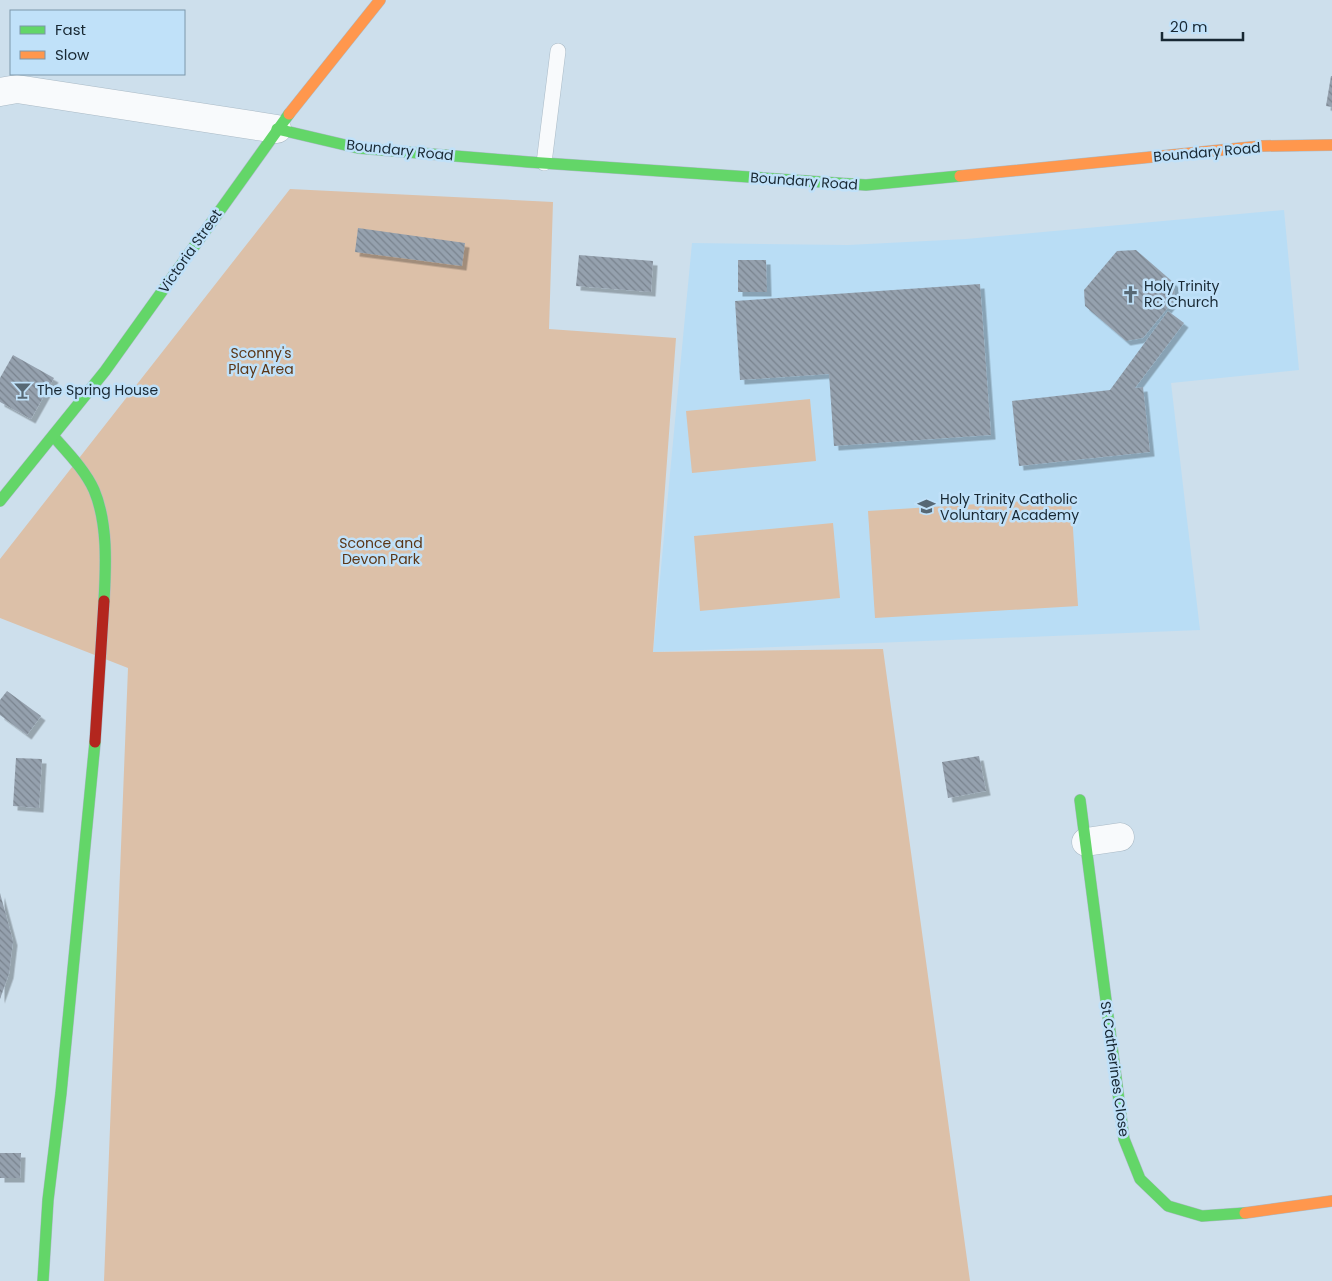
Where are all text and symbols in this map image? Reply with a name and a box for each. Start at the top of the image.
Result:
legend [10,10,185,75]
scale bar [1162,10,1243,42]
text: 20 m [1170,16,1208,37]
text: Fast [55,19,86,40]
text: Slow [55,44,90,65]
street label: Boundary Road [345,134,455,166]
street label: Boundary Road [1153,137,1261,167]
street label: Boundary Road [750,167,858,195]
street label: Victoria Street [154,205,226,297]
place label: Holy Trinity RC Church [1144,276,1219,312]
church icon: Holy Trinity RC Church [1120,284,1140,304]
park label: Sconny's Play Area [228,343,294,379]
bar icon: The Spring House [13,380,33,400]
place label: The Spring House [37,380,158,400]
place label: Holy Trinity Catholic Voluntary Academy [940,489,1079,525]
school or university icon: Holy Trinity Catholic Voluntary Academy [916,497,936,517]
park label: Sconce and Devon Park [339,533,423,569]
street label: St Catherines Close [1096,1000,1134,1138]

